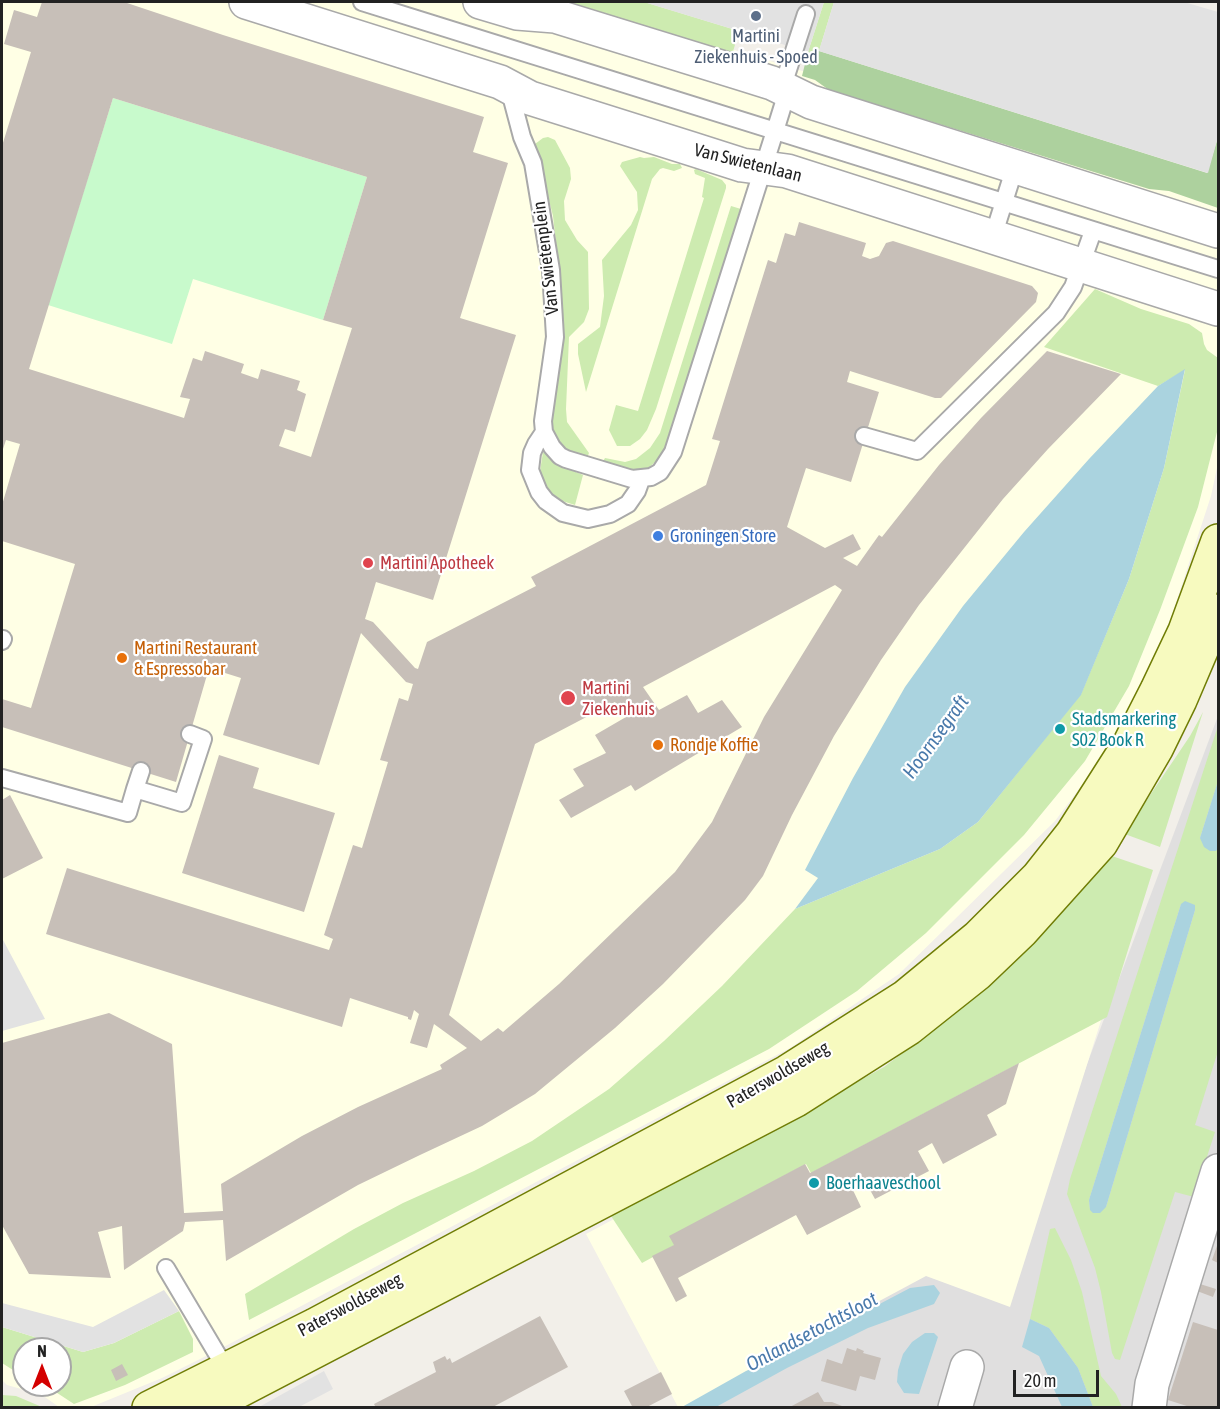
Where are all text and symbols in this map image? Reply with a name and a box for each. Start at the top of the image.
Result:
marker: Martini Ziekenhuis - Spoed [749,9,763,23]
place label: Martini Ziekenhuis - Spoed [694,25,818,68]
street label: Van Swietenlaan [692,139,804,187]
street label: Van Swietenplein [528,200,564,316]
place label: Groningen Store [670,525,776,547]
marker: Groningen Store [651,529,665,543]
place label: Martini Apotheek [380,552,494,574]
marker: Martini Apotheek [361,556,375,570]
place label: Martini Restaurant & Espressobar [134,637,257,680]
marker: Martini Restaurant & Espressobar [115,651,129,665]
place label: Martini Ziekenhuis [582,677,655,720]
marker: Martini Ziekenhuis [559,689,577,707]
water label: Hoornsegraft [898,691,974,783]
place label: Stadsmarkering S02 Book R [1072,708,1176,750]
marker: Stadsmarkering S02 Book R [1053,722,1067,736]
place label: Rondje Koffie [670,734,758,756]
marker: Rondje Koffie [651,738,665,752]
street label: Paterswoldseweg [723,1037,833,1113]
place label: Boerhaaveschool [826,1172,941,1194]
marker: Boerhaaveschool [807,1176,821,1190]
street label: Paterswoldseweg [294,1269,406,1341]
water label: Onlandsetochtsloot [742,1287,882,1377]
north arrow [12,1337,72,1397]
text: N [37,1342,47,1360]
scale bar [1016,1358,1102,1396]
text: 20 m [1024,1370,1056,1391]

